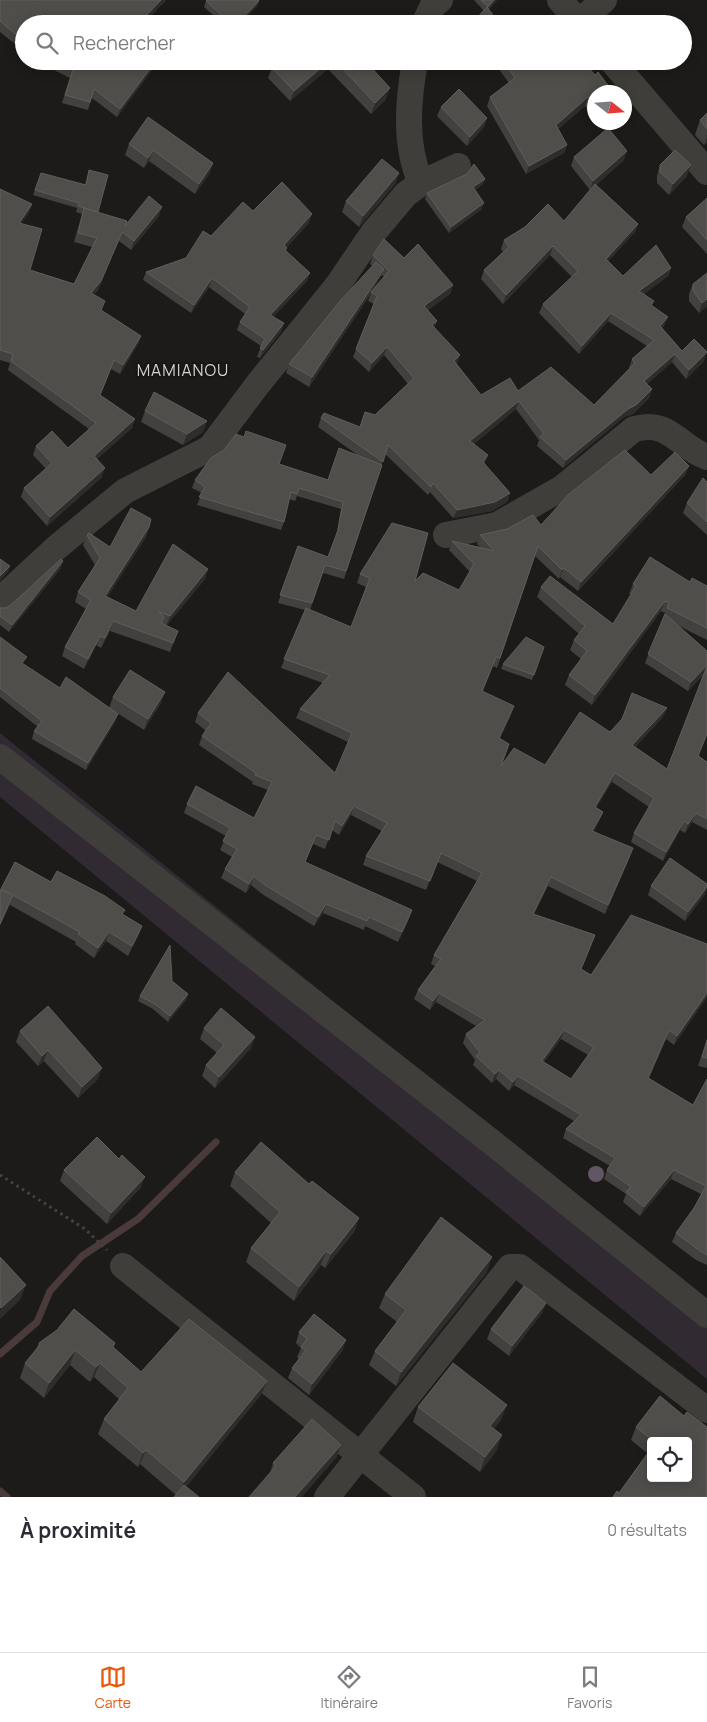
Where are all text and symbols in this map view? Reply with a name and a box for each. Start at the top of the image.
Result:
search box [15,15,692,70]
icon: search [33,29,61,57]
text: Rechercher [73,30,175,56]
north arrow [587,85,632,130]
district label: MAMIANOU [137,359,229,381]
map controls [647,1437,692,1482]
button: locate [647,1437,692,1482]
text: À proximité [20,1516,136,1544]
text: 0 résultats [607,1519,687,1541]
tab: Carte [95,1663,131,1712]
tab: Itinéraire [320,1663,378,1712]
tab: Favoris [567,1663,612,1712]

